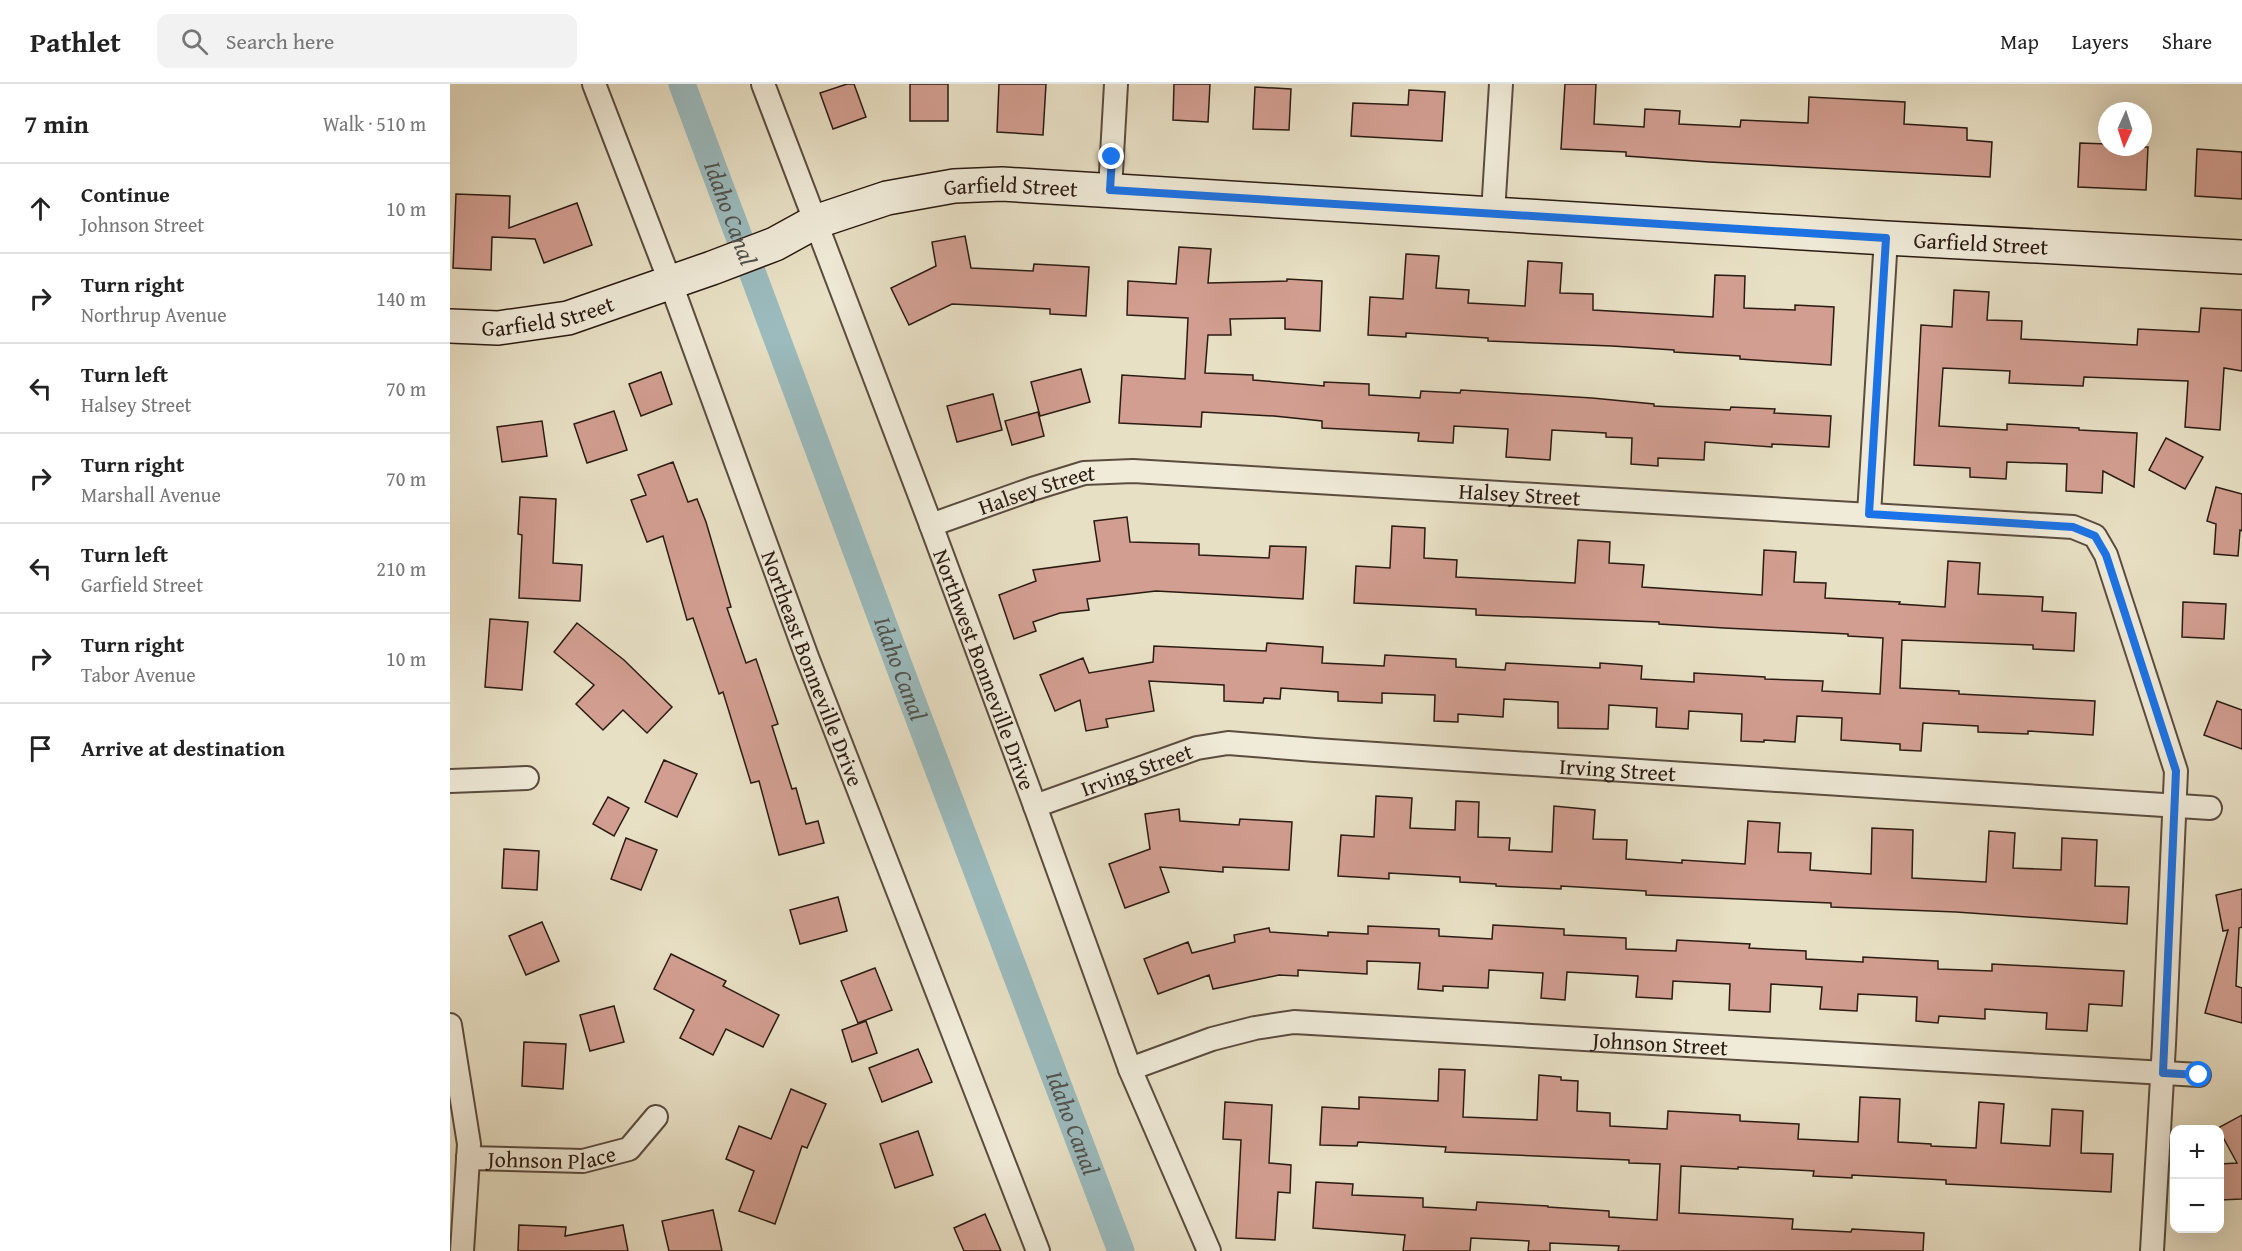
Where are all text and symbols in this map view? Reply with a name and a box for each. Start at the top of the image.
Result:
search box [157,14,577,68]
text: Pathlet [30,21,121,62]
icon: search [178,25,211,58]
text: Search here [226,25,334,57]
text: Map [2000,26,2039,57]
text: Layers [2072,26,2129,57]
text: Share [2162,26,2212,57]
north arrow [2098,102,2152,156]
text: 7 min [24,104,89,143]
text: Walk · 510 m [323,109,426,138]
route end [1098,143,1124,169]
water label: Idaho Canal [695,156,766,270]
street label: Garfield Street [941,168,1079,205]
text: Continue [81,178,170,210]
icon: ahead [24,192,57,225]
text: 10 m [386,194,426,223]
text: Johnson Street [81,210,204,239]
street label: Garfield Street [1913,224,2049,263]
text: Turn right [81,268,184,300]
icon: right [24,282,57,315]
text: 140 m [376,284,426,313]
street label: Garfield Street [481,287,618,344]
text: Northrup Avenue [81,300,227,329]
text: Turn left [81,358,168,390]
icon: left [24,372,57,405]
text: 70 m [386,374,426,403]
text: Halsey Street [81,390,192,419]
text: Turn right [81,448,184,480]
street label: Halsey Street [974,457,1096,523]
icon: right [24,462,57,495]
text: 70 m [386,464,426,493]
street label: Halsey Street [1458,474,1582,514]
text: Marshall Avenue [81,480,221,509]
text: Turn left [81,538,168,570]
street label: Northwest Bonneville Drive [925,545,1044,794]
street label: Northeast Bonneville Drive [754,546,872,791]
icon: left [24,552,57,585]
text: 210 m [376,554,426,583]
text: Garfield Street [81,570,203,599]
water label: Idaho Canal [865,611,936,726]
text: Turn right [81,628,184,660]
icon: right [24,642,57,675]
text: 10 m [386,644,426,673]
text: Tabor Avenue [81,660,196,689]
icon: arrive [24,732,57,765]
text: Arrive at destination [81,732,285,764]
street label: Irving Street [1076,735,1197,804]
street label: Irving Street [1558,750,1677,789]
street label: Johnson Street [1589,1023,1729,1063]
route start [2185,1061,2211,1087]
water label: Idaho Canal [1037,1066,1109,1180]
map controls [2170,1125,2224,1233]
button: + [2170,1125,2224,1179]
street label: Johnson Place [484,1137,619,1177]
button: − [2170,1179,2224,1233]

